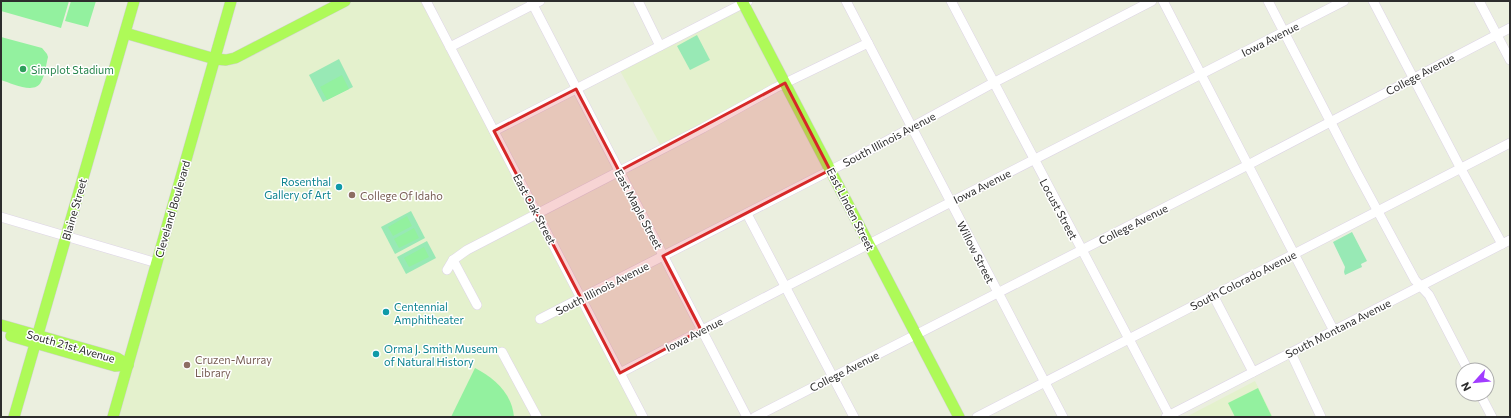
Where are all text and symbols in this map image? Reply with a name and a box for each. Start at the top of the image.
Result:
street label: Iowa Avenue [1239,19,1301,59]
street label: College Avenue [1383,50,1457,98]
place label: Simplot Stadium [31,63,114,76]
marker: Simplot Stadium [18,64,28,74]
street label: South Illinois Avenue [840,109,938,169]
street label: Cleveland Boulevard [152,159,192,259]
street label: East Linden Street [825,166,878,253]
street label: Iowa Avenue [951,166,1013,206]
street label: East Maple Street [613,167,666,251]
street label: East Oak Street [511,172,559,247]
place label: Rosenthal Gallery of Art [264,175,331,201]
street label: Blaine Street [59,176,89,241]
street label: Locust Street [1038,176,1081,242]
marker: Rosenthal Gallery of Art [334,182,344,192]
place label: College Of Idaho [360,189,443,202]
marker: College Of Idaho [347,190,357,200]
street label: College Avenue [1096,201,1170,247]
street label: Willow Street [955,219,997,286]
street label: South Colorado Avenue [1188,247,1298,312]
street label: South Illinois Avenue [553,259,651,317]
street label: South Montana Avenue [1283,296,1393,360]
place label: Centennial Amphitheater [394,300,464,326]
marker: Centennial Amphitheater [381,307,391,317]
street label: Iowa Avenue [663,314,725,354]
street label: South 21st Avenue [25,327,117,365]
place label: Orma J. Smith Museum of Natural History [384,342,498,368]
street label: College Avenue [807,348,881,394]
marker: Orma J. Smith Museum of Natural History [371,349,381,359]
place label: Cruzen-Murray Library [195,353,272,379]
marker: Cruzen-Murray Library [182,360,192,370]
north arrow [1455,362,1495,402]
text: N [1458,380,1473,393]

